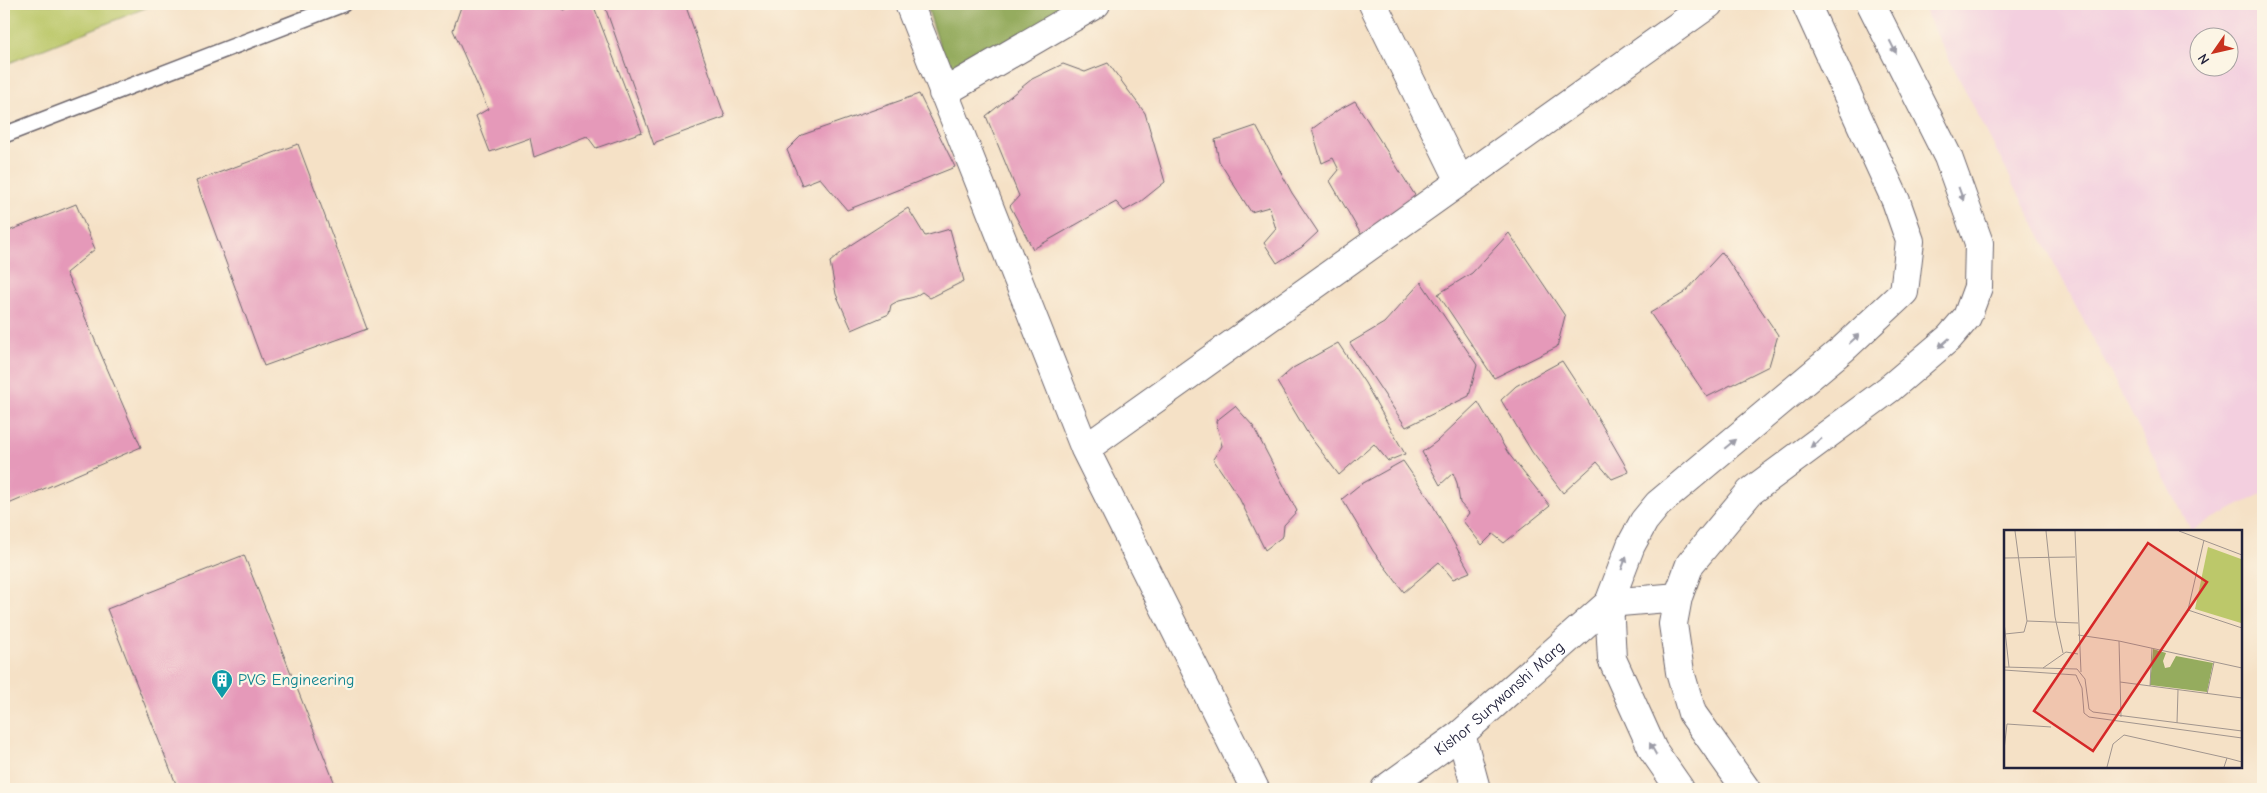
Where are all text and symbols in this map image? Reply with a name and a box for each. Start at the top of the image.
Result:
north arrow [2190,28,2240,78]
one-way arrow [1888,40,1897,55]
text: N [2194,50,2213,68]
one-way arrow [1958,187,1965,202]
one-way arrow [1848,333,1860,345]
one-way arrow [1938,337,1950,349]
one-way arrow [1723,438,1736,449]
one-way arrow [1809,438,1823,448]
inset map [2004,530,2242,768]
one-way arrow [1620,555,1628,570]
street label: Kishor Surywanshi Marg [1431,638,1568,759]
building icon: PVG Engineering [210,668,234,699]
place label: PVG Engineering [238,671,355,689]
one-way arrow [1649,741,1657,756]

